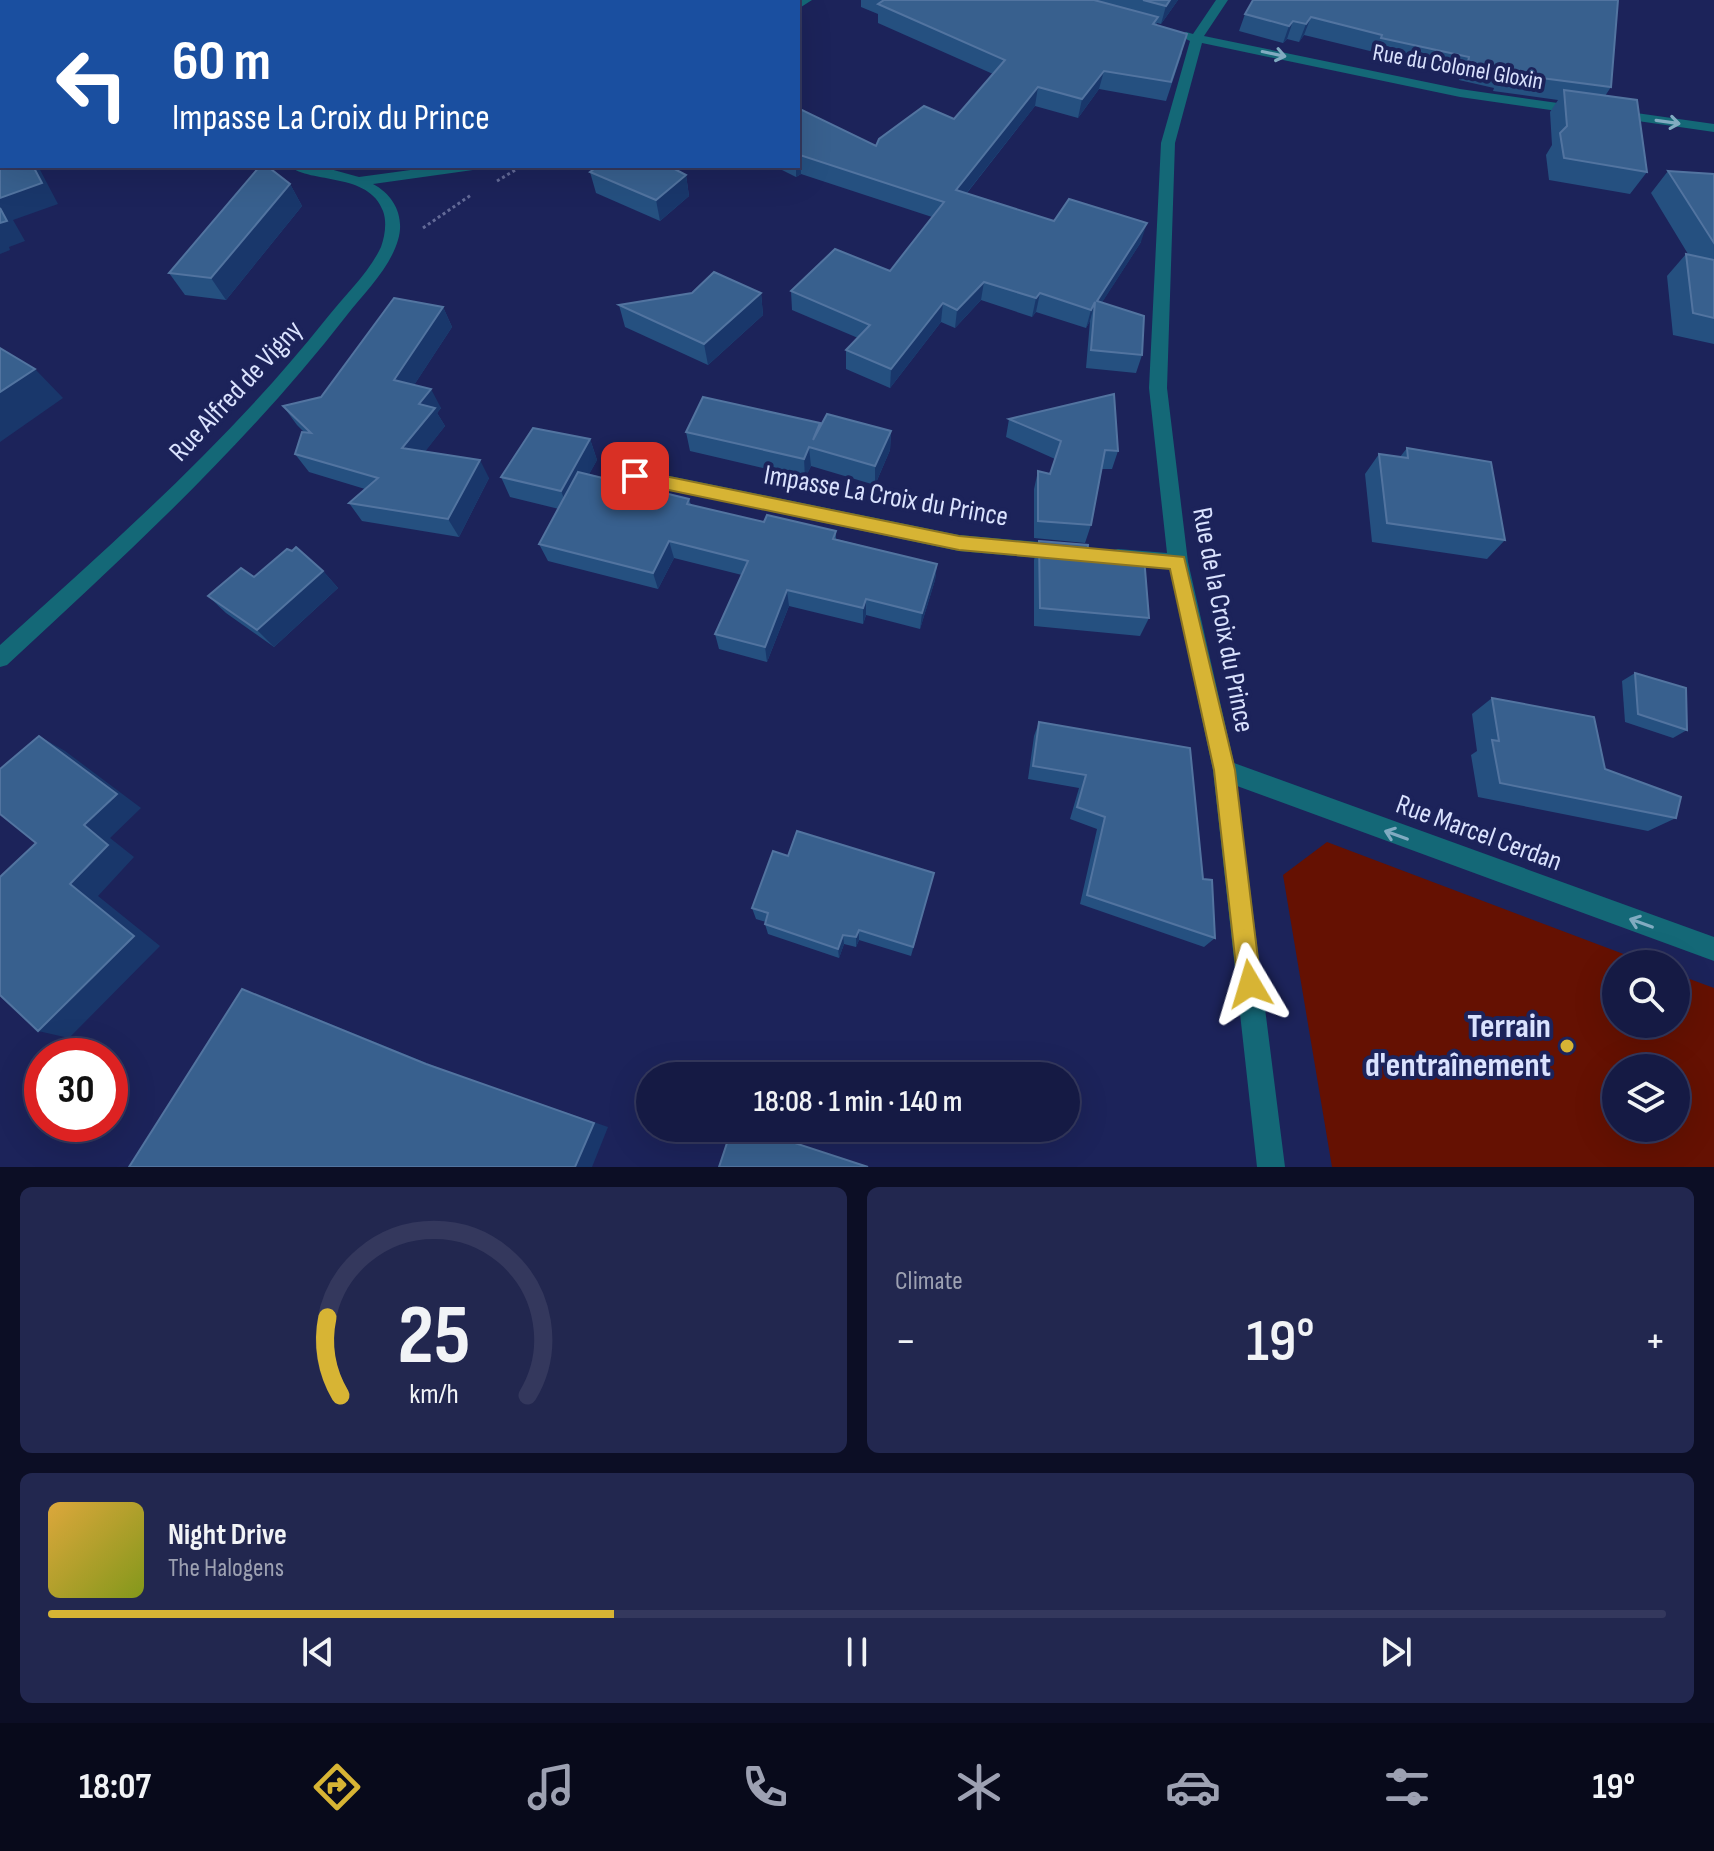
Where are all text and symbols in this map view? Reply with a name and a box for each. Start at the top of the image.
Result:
text: 60 m [172,29,271,96]
icon: left [40,32,144,136]
street label: Rue du Colonel Gloxin [1371,38,1545,96]
one-way arrow [1260,47,1286,62]
text: Impasse La Croix du Prince [172,97,490,140]
one-way arrow [1654,115,1680,130]
street label: Rue Alfred de Vigny [163,314,310,468]
pin [601,442,669,510]
icon: arrive [613,454,657,498]
street label: Impasse La Croix du Prince [761,458,1011,534]
street label: Rue de la Croix du Prince [1185,505,1261,735]
street label: Rue Marcel Cerdan [1392,788,1566,878]
one-way arrow [1384,826,1409,841]
one-way arrow [1629,915,1653,929]
position arrow [1208,942,1292,1026]
map controls [1602,950,1690,1142]
button: search [1602,950,1690,1038]
place label: Terrain d'entraînement [1365,1006,1551,1086]
marker: Terrain d'entraînement [1558,1037,1576,1055]
speed limit sign: 30 [24,1038,128,1142]
button: layers [1602,1054,1690,1142]
text: 18:08 · 1 min · 140 m [754,1084,962,1120]
text: Climate [895,1266,963,1297]
text: 25 [397,1287,470,1387]
text: 19° [1246,1306,1315,1378]
text: − [895,1315,917,1368]
text: + [1644,1315,1666,1368]
text: km/h [409,1377,458,1412]
text: Night Drive [168,1517,287,1553]
text: The Halogens [168,1553,284,1584]
icon: previous [296,1630,340,1674]
icon: pause [835,1630,879,1674]
icon: next [1374,1630,1418,1674]
icon: directions [309,1759,365,1815]
icon: music [523,1759,579,1815]
icon: phone [737,1759,793,1815]
icon: climate [951,1759,1007,1815]
icon: car [1165,1759,1221,1815]
icon: filters [1379,1759,1435,1815]
text: 18:07 [79,1766,151,1809]
text: 19° [1593,1766,1635,1809]

